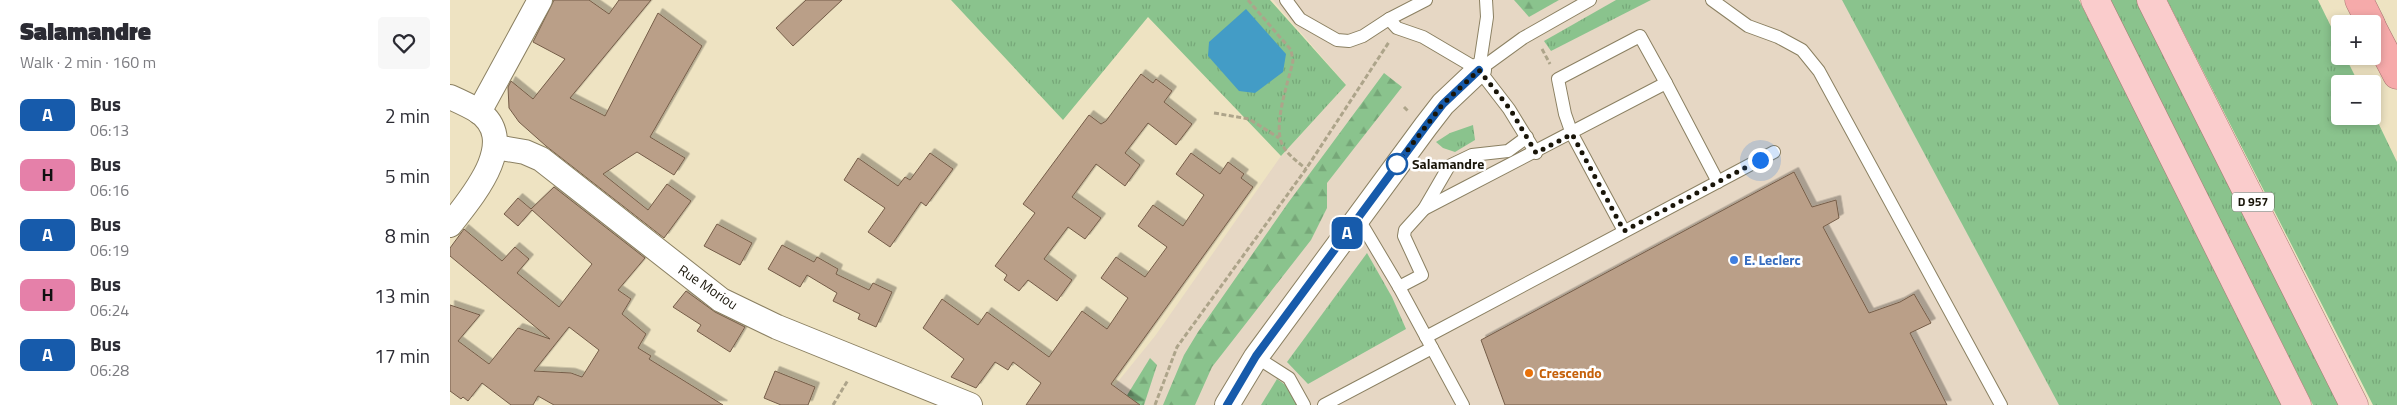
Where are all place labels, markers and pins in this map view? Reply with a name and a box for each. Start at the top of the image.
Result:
marker: Salamandre [1386,153,1408,175]
place label: Salamandre [1412,153,1484,174]
place label: E. Leclerc [1744,249,1801,270]
marker: E. Leclerc [1728,254,1740,266]
place label: Crescendo [1539,362,1602,383]
marker: Crescendo [1523,367,1535,379]

